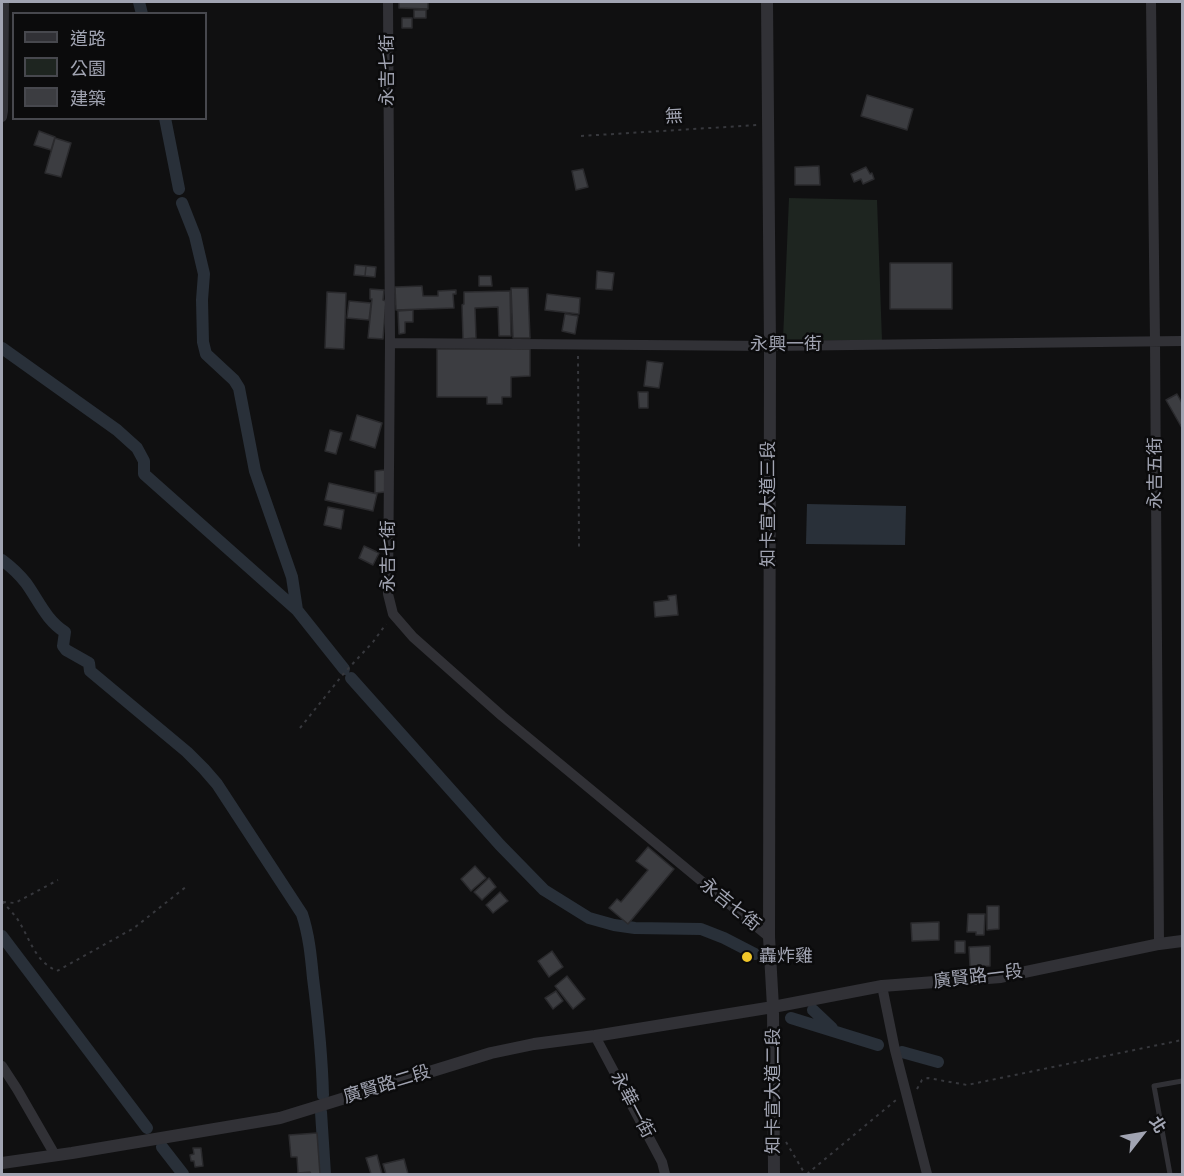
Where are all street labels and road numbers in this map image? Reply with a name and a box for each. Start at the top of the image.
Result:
street label: 永吉七街 [377,34,399,106]
street label: 無 [664,106,684,128]
street label: 永興一街 [750,334,822,356]
street label: 永吉五街 [1145,437,1167,509]
street label: 知卡宣大道三段 [758,441,780,567]
street label: 永吉七街 [378,520,400,592]
street label: 永吉七街 [695,874,765,936]
street label: 廣賢路一段 [932,961,1024,993]
street label: 知卡宣大道二段 [763,1028,785,1154]
street label: 廣賢路二段 [341,1062,433,1108]
street label: 永華一街 [606,1068,658,1142]

